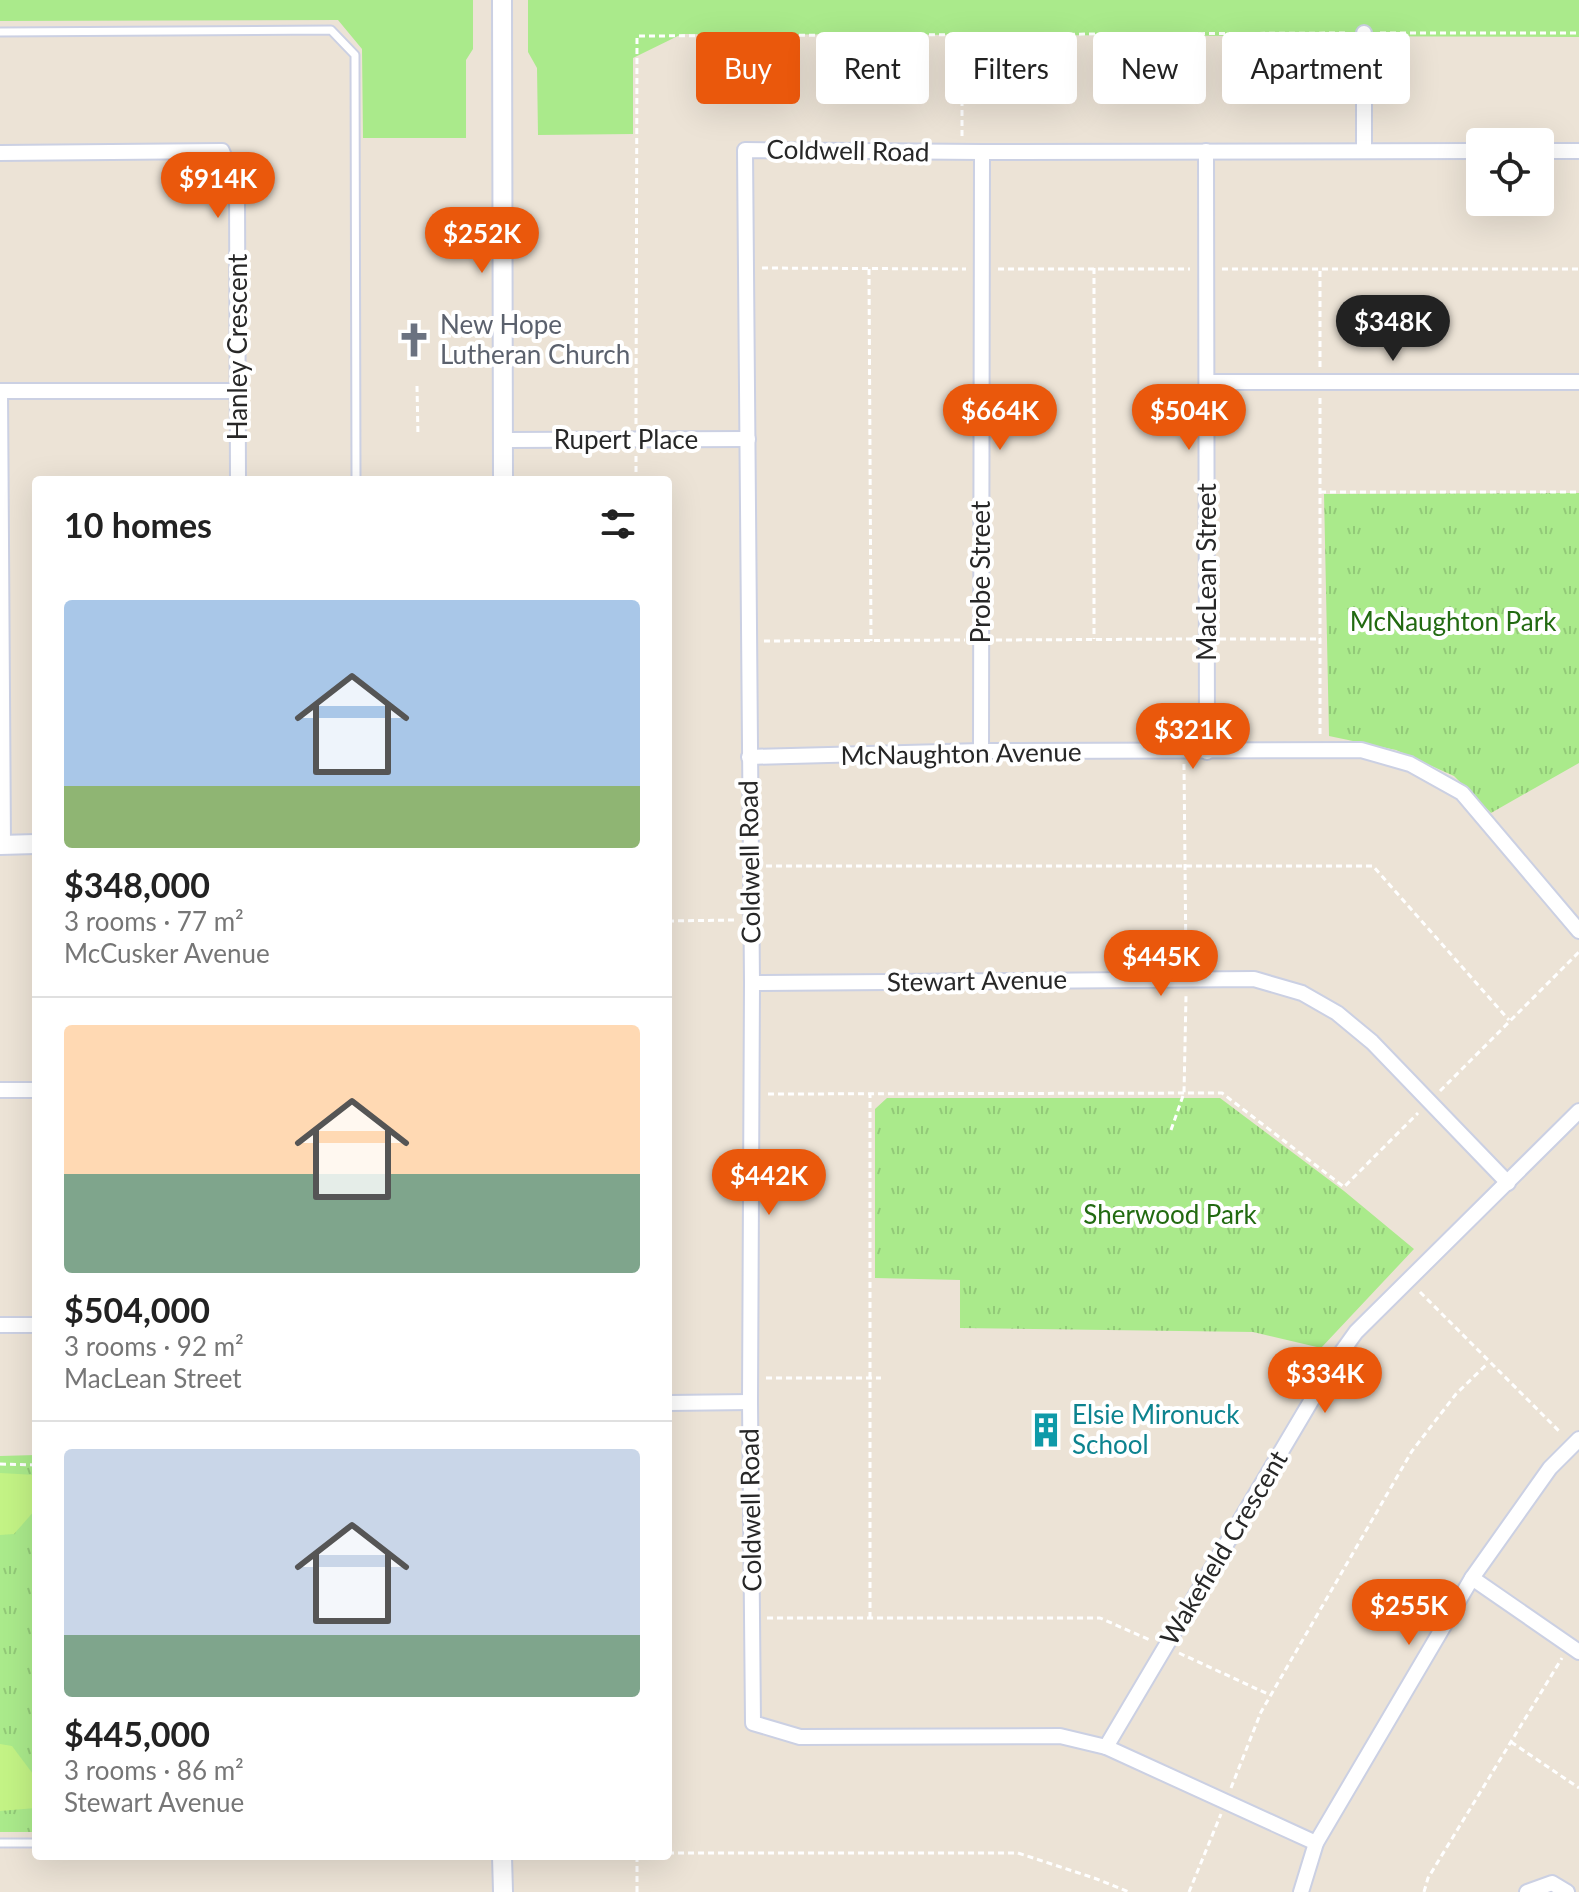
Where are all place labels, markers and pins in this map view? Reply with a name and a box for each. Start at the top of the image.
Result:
pin: $914K [162,152,274,220]
pin: $252K [426,207,538,275]
pin: $348K [1337,295,1449,363]
place label: New Hope Lutheran Church [440,308,630,370]
church icon: New Hope Lutheran Church [395,321,433,359]
pin: $664K [944,384,1056,452]
pin: $504K [1133,384,1245,452]
pin: $321K [1137,703,1249,771]
pin: $445K [1105,930,1217,998]
pin: $442K [713,1149,825,1217]
pin: $334K [1269,1347,1381,1415]
place label: Elsie Mironuck School [1072,1398,1240,1460]
building icon: Elsie Mironuck School [1027,1411,1065,1449]
pin: $255K [1353,1579,1465,1647]

